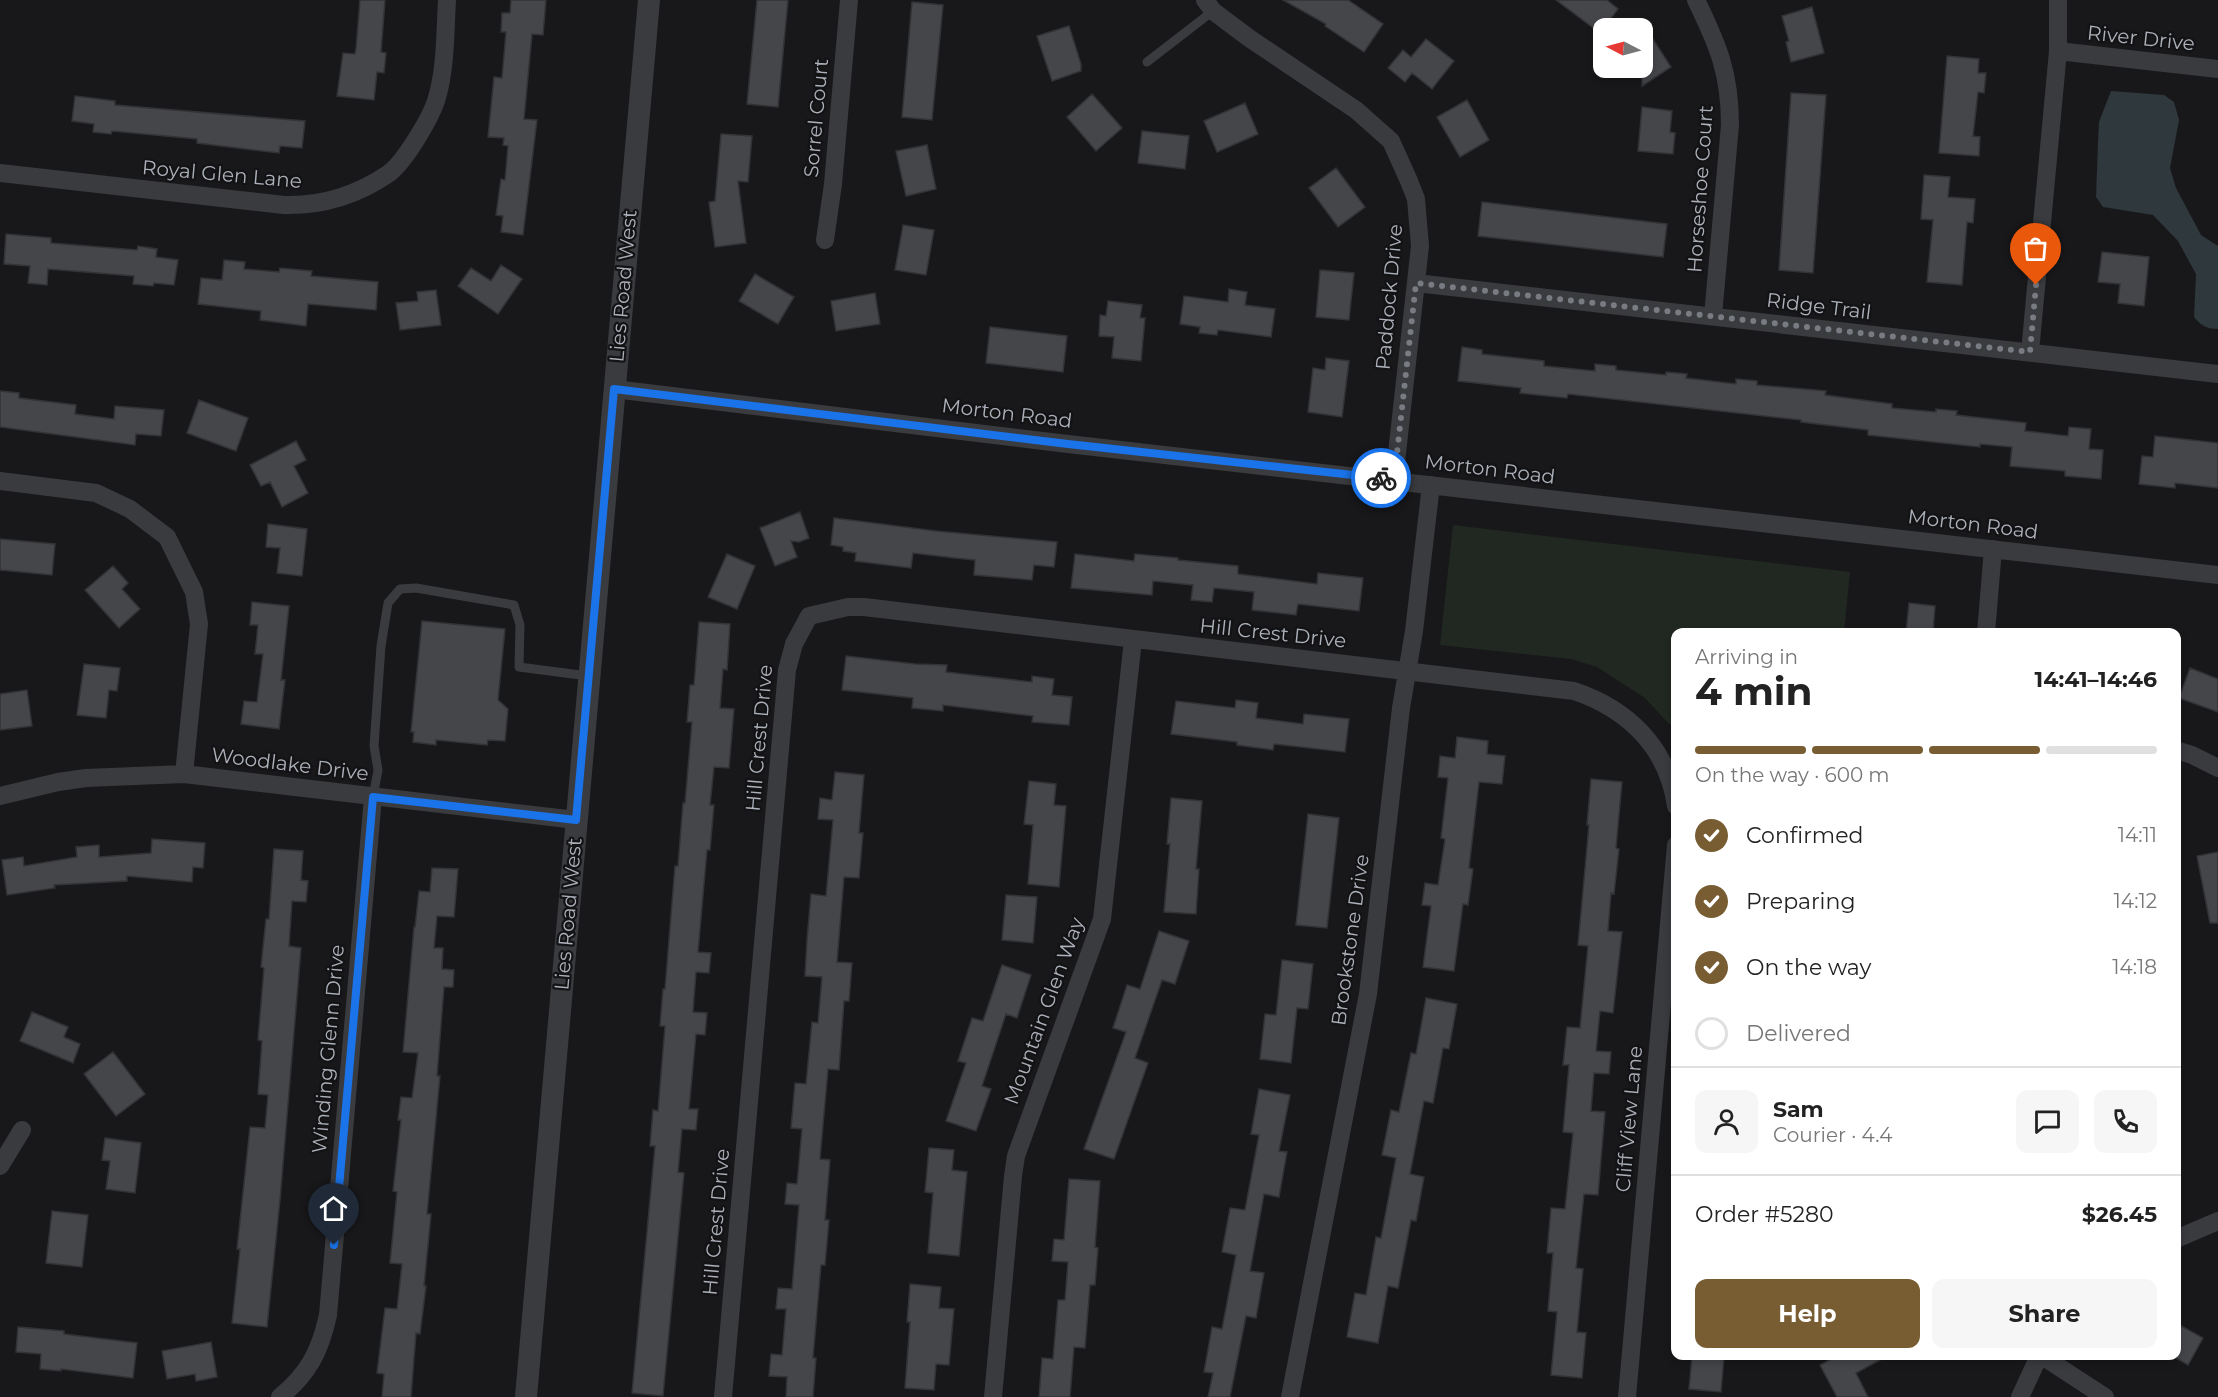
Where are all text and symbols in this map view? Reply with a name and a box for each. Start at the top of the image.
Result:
north arrow [1593,18,1653,78]
map controls [1593,18,1653,78]
street label: River Drive [2086,20,2196,56]
street label: Sorrel Court [799,58,833,178]
street label: Horseshoe Court [1682,104,1718,274]
street label: Royal Glen Lane [141,155,303,193]
street label: Lies Road West [604,209,642,363]
street label: Paddock Drive [1371,223,1407,371]
pin [2010,223,2061,285]
icon: bag [2019,232,2052,265]
street label: Ridge Trail [1765,288,1873,324]
street label: Morton Road [940,393,1074,433]
courier [1351,448,1411,508]
street label: Morton Road [1423,449,1557,489]
icon: bike [1365,462,1398,495]
street label: Morton Road [1906,504,2040,544]
street label: Hill Crest Drive [1199,613,1347,653]
text: Arriving in [1695,645,1798,669]
street label: Hill Crest Drive [741,664,777,812]
text: 14:41–14:46 [2035,666,2157,693]
text: 4 min [1695,667,1813,715]
street label: Woodlake Drive [210,742,370,786]
text: On the way · 600 m [1695,763,1890,787]
icon: check [1695,819,1728,852]
text: Confirmed [1746,822,1863,849]
text: 14:11 [2118,823,2157,847]
street label: Lies Road West [549,837,587,991]
street label: Brookstone Drive [1326,853,1374,1027]
icon: check [1695,885,1728,918]
text: Preparing [1746,888,1855,915]
text: 14:12 [2114,889,2157,913]
street label: Mountain Glen Way [999,914,1089,1108]
street label: Winding Glenn Drive [307,943,349,1155]
icon: check [1695,951,1728,984]
text: On the way [1746,954,1871,981]
text: 14:18 [2112,955,2157,979]
text: Delivered [1746,1020,1851,1047]
street label: Cliff View Lane [1611,1045,1647,1193]
button: person [1695,1090,1758,1153]
button: chat [2016,1090,2079,1153]
button: phone [2094,1090,2157,1153]
text: Sam [1773,1096,1824,1123]
text: Courier · 4.4 [1773,1123,1892,1147]
street label: Hill Crest Drive [698,1148,734,1296]
pin [308,1183,359,1245]
icon: home [317,1192,350,1225]
text: Order #5280 [1695,1201,1834,1228]
text: $26.45 [2082,1201,2157,1228]
button: Help [1695,1279,1920,1348]
button: Share [1932,1279,2157,1348]

